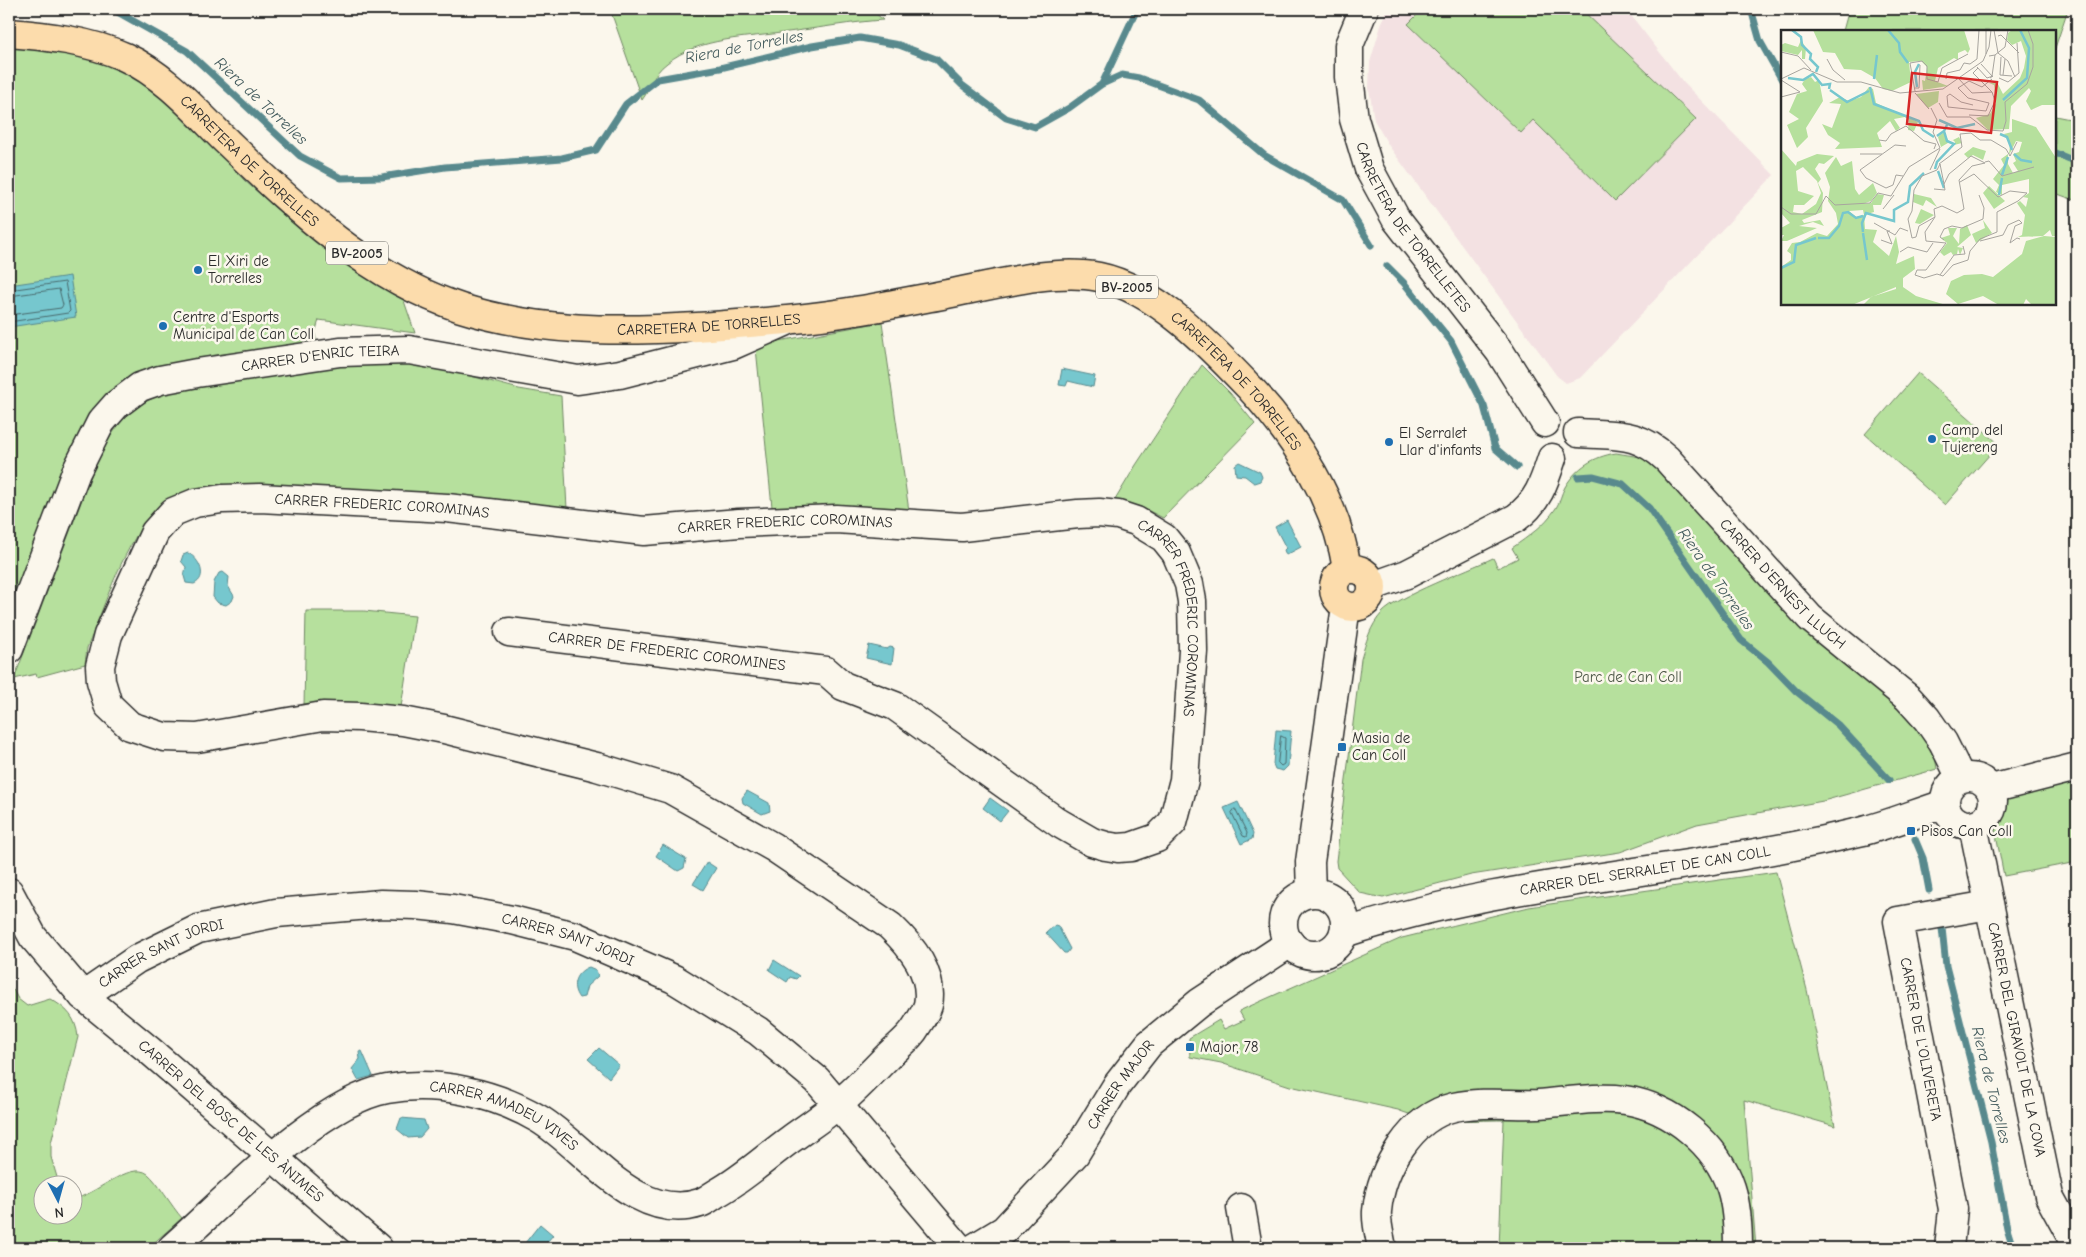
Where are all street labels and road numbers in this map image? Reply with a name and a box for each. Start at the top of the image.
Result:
street label: CARRETERA DE TORRELLES [177,91,322,231]
street label: CARRETERA DE TORRELLETES [1352,140,1475,316]
road number: BV-2005 [326,242,388,264]
road number: BV-2005 [1096,276,1158,298]
street label: CARRETERA DE TORRELLES [1167,308,1305,454]
street label: CARRETERA DE TORRELLES [617,310,801,339]
street label: CARRER D'ENRIC TEIRA [240,341,400,375]
street label: CARRER FREDERIC COROMINAS [274,490,490,522]
street label: CARRER FREDERIC COROMINAS [677,510,893,537]
street label: CARRER FREDERIC COROMINAS [1134,515,1202,717]
street label: CARRER D'ERNEST LLUCH [1716,515,1850,653]
street label: CARRER DE FREDERIC COROMINES [547,628,787,674]
street label: CARRER DEL SERRALET DE CAN COLL [1518,842,1772,899]
street label: CARRER SANT JORDI [500,909,637,970]
street label: CARRER SANT JORDI [95,915,225,992]
street label: CARRER DEL GIRAVOLT DE LA COVA [1984,921,2050,1159]
street label: CARRER DE L'OLIVERETA [1896,956,1946,1122]
street label: CARRER DEL BOSC DE LES ÀNIMES [135,1036,327,1206]
street label: CARRER MAJOR [1083,1036,1158,1133]
street label: CARRER AMADEU VIVES [429,1077,582,1154]

